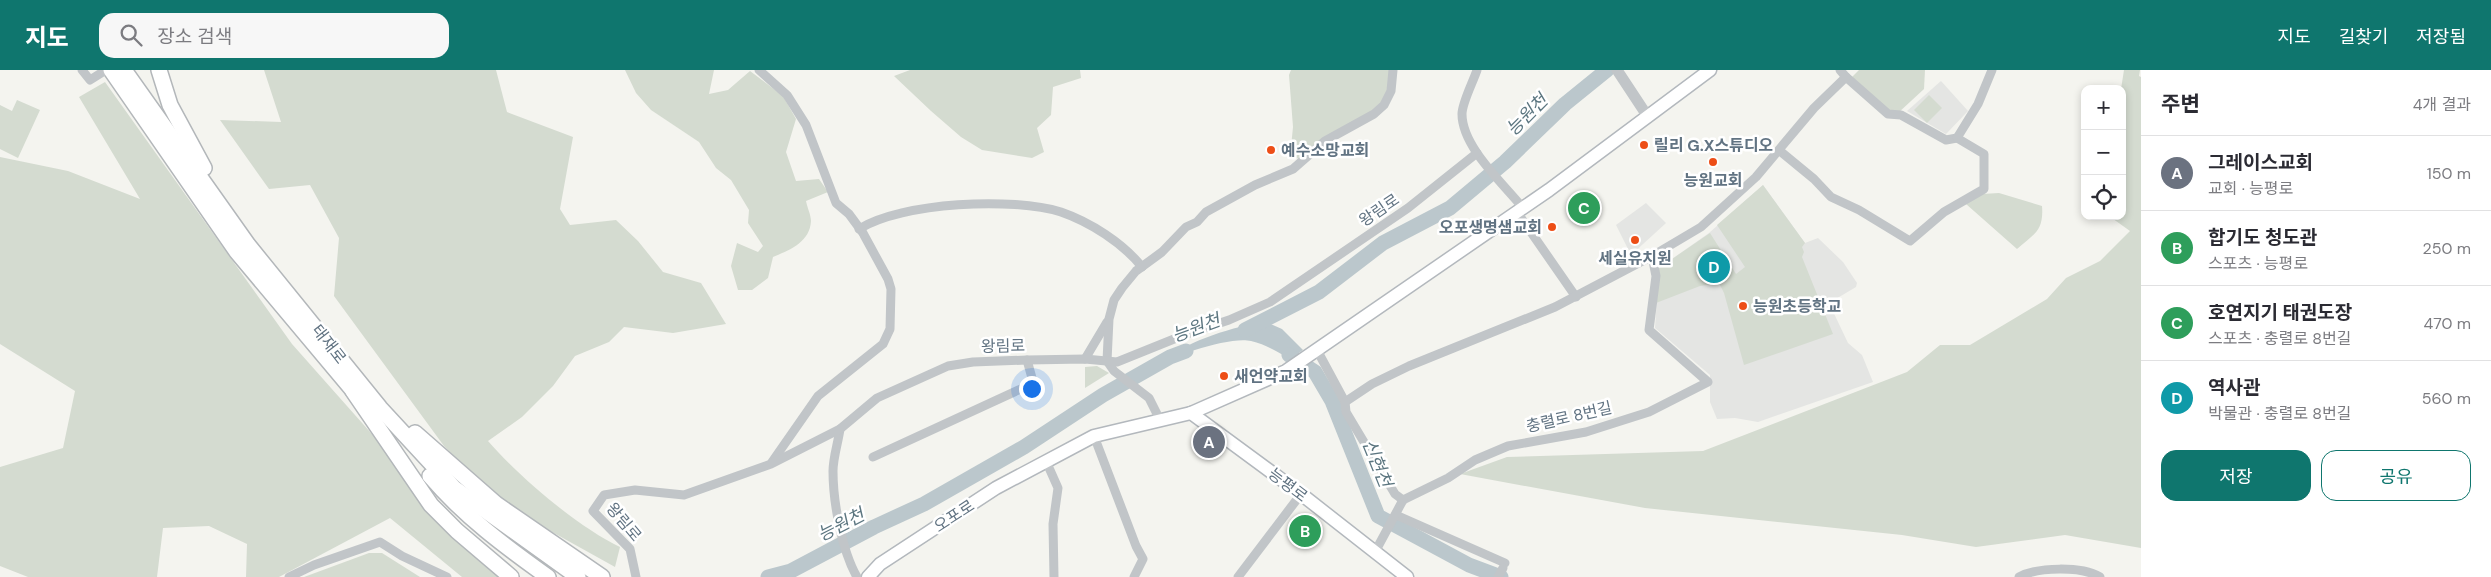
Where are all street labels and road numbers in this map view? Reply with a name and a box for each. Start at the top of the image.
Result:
street label: 왕림로 [1355,189,1403,231]
street label: 태재로 [307,320,351,368]
street label: 왕림로 [981,335,1026,357]
street label: 충렬로 8번길 [1524,397,1614,437]
street label: 능평로 [1264,463,1312,507]
street label: 오포로 [930,495,978,537]
street label: 왕림로 [602,498,646,546]

